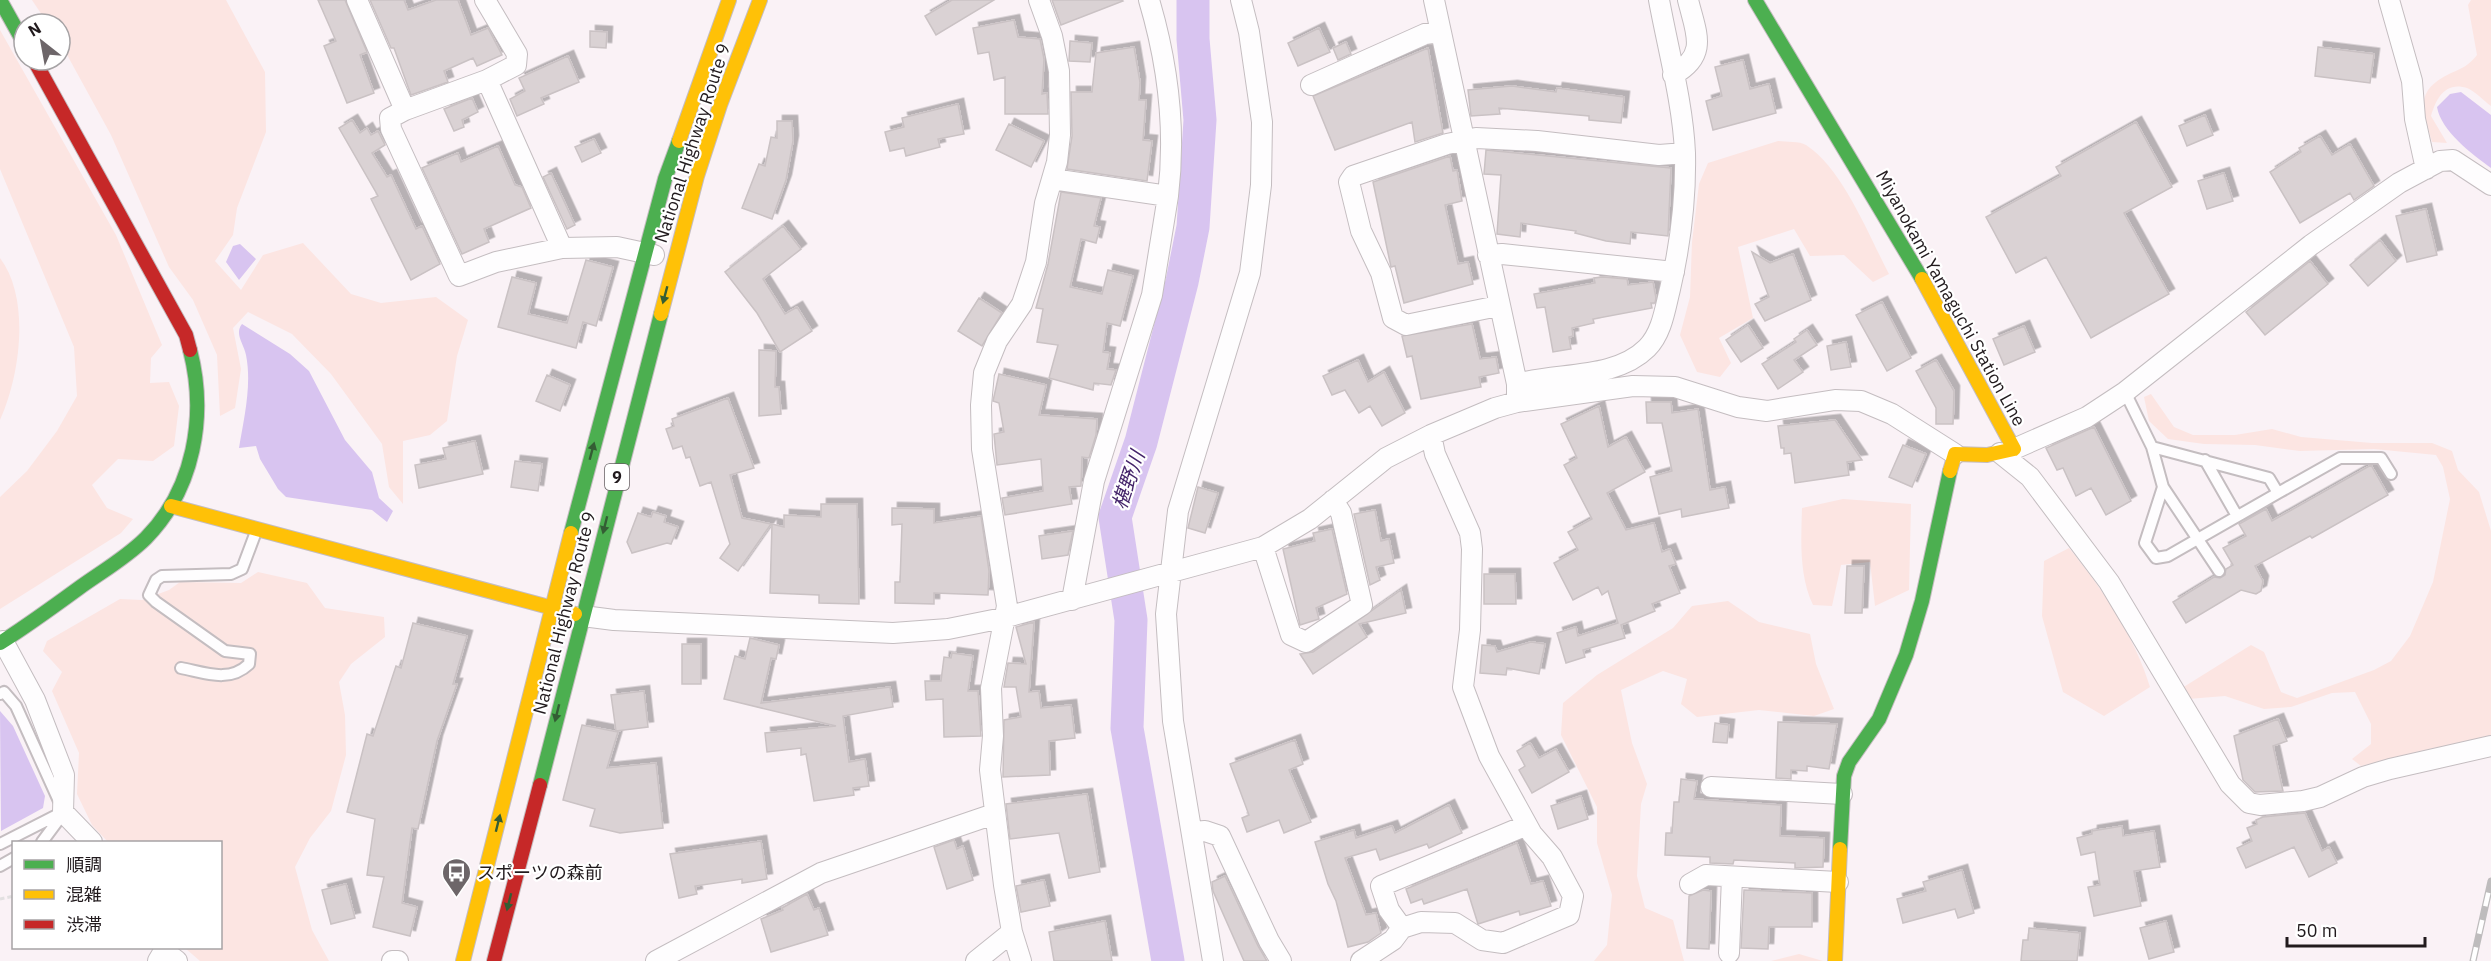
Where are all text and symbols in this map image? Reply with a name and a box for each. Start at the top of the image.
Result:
north arrow [12,12,72,72]
text: N [24,18,44,41]
street label: National Highway Route 9 [649,40,735,246]
street label: Miyanokami Yamaguchi Station Line [1871,166,2031,430]
one-way arrow [660,286,669,304]
one-way arrow [588,442,598,460]
water label: 椹野川 [1105,445,1151,513]
road number: 9 [605,464,629,490]
street label: National Highway Route 9 [528,509,600,717]
one-way arrow [600,515,610,534]
one-way arrow [552,704,562,723]
one-way arrow [493,814,503,832]
legend [12,841,222,949]
text: 順調 [66,853,102,876]
bus stop icon: スポーツの森前 [440,856,472,898]
place label: スポーツの森前 [477,861,603,884]
text: 混雑 [66,883,102,906]
one-way arrow [504,894,513,912]
scale bar [2287,910,2425,948]
text: 渋滞 [66,913,102,936]
text: 50 m [2296,919,2338,942]

